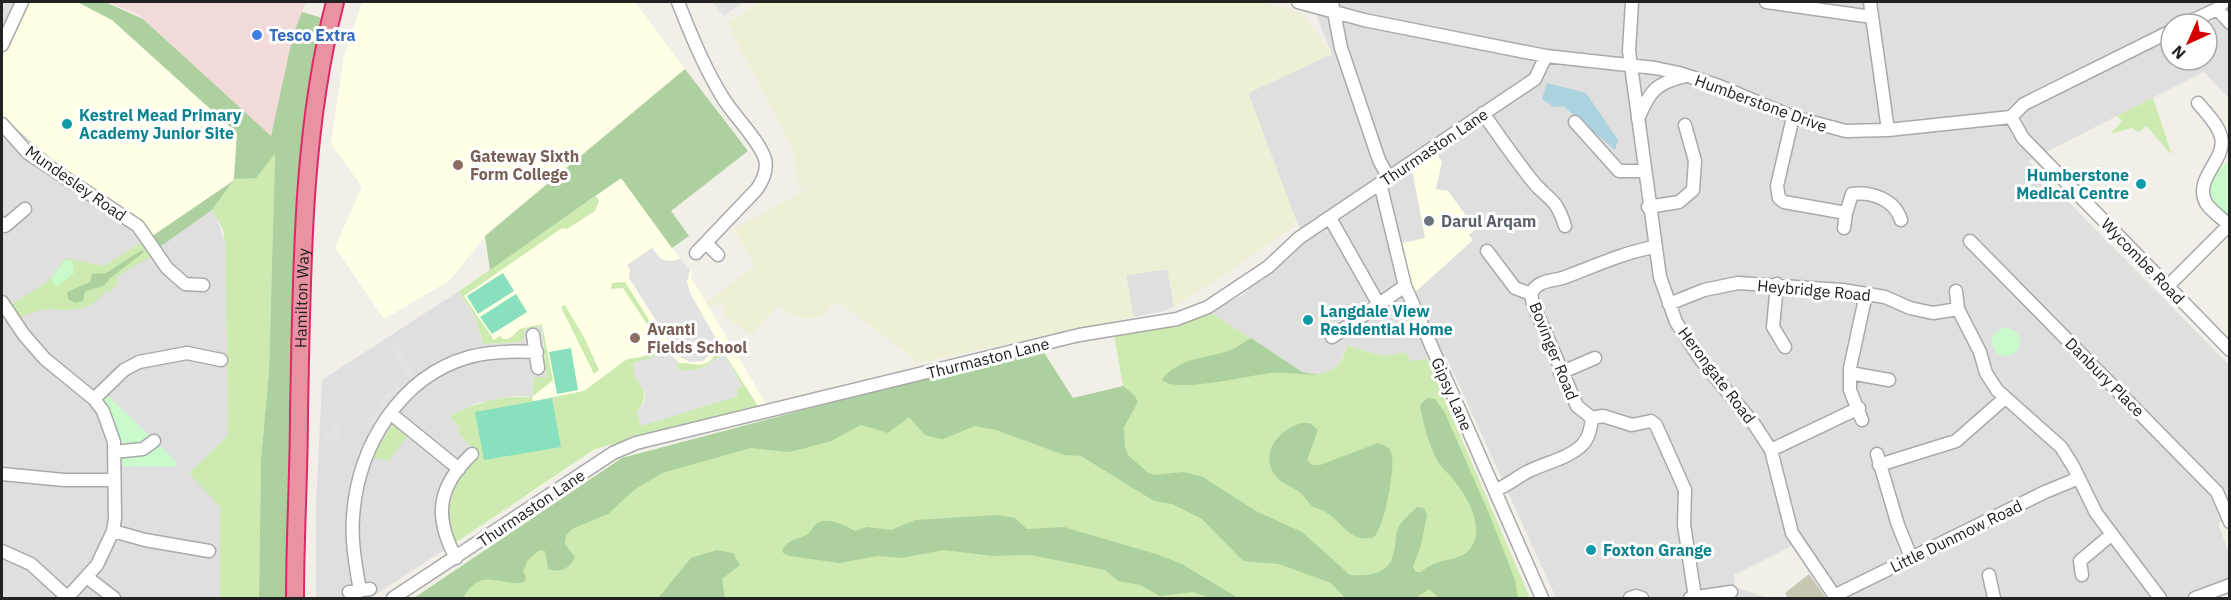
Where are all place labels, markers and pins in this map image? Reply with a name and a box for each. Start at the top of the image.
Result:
place label: Tesco Extra [269,25,356,45]
marker: Tesco Extra [250,28,264,42]
place label: Kestrel Mead Primary Academy Junior Site [79,105,242,143]
marker: Kestrel Mead Primary Academy Junior Site [60,117,74,131]
place label: Gateway Sixth Form College [470,146,579,184]
marker: Gateway Sixth Form College [451,158,465,172]
place label: Humberstone Medical Centre [2016,165,2129,203]
marker: Humberstone Medical Centre [2134,177,2148,191]
place label: Darul Arqam [1441,211,1536,231]
marker: Darul Arqam [1422,214,1436,228]
place label: Langdale View Residential Home [1320,301,1453,339]
marker: Langdale View Residential Home [1301,313,1315,327]
place label: Avanti Fields School [647,319,747,357]
marker: Avanti Fields School [628,331,642,345]
place label: Foxton Grange [1603,540,1712,560]
marker: Foxton Grange [1584,543,1598,557]

